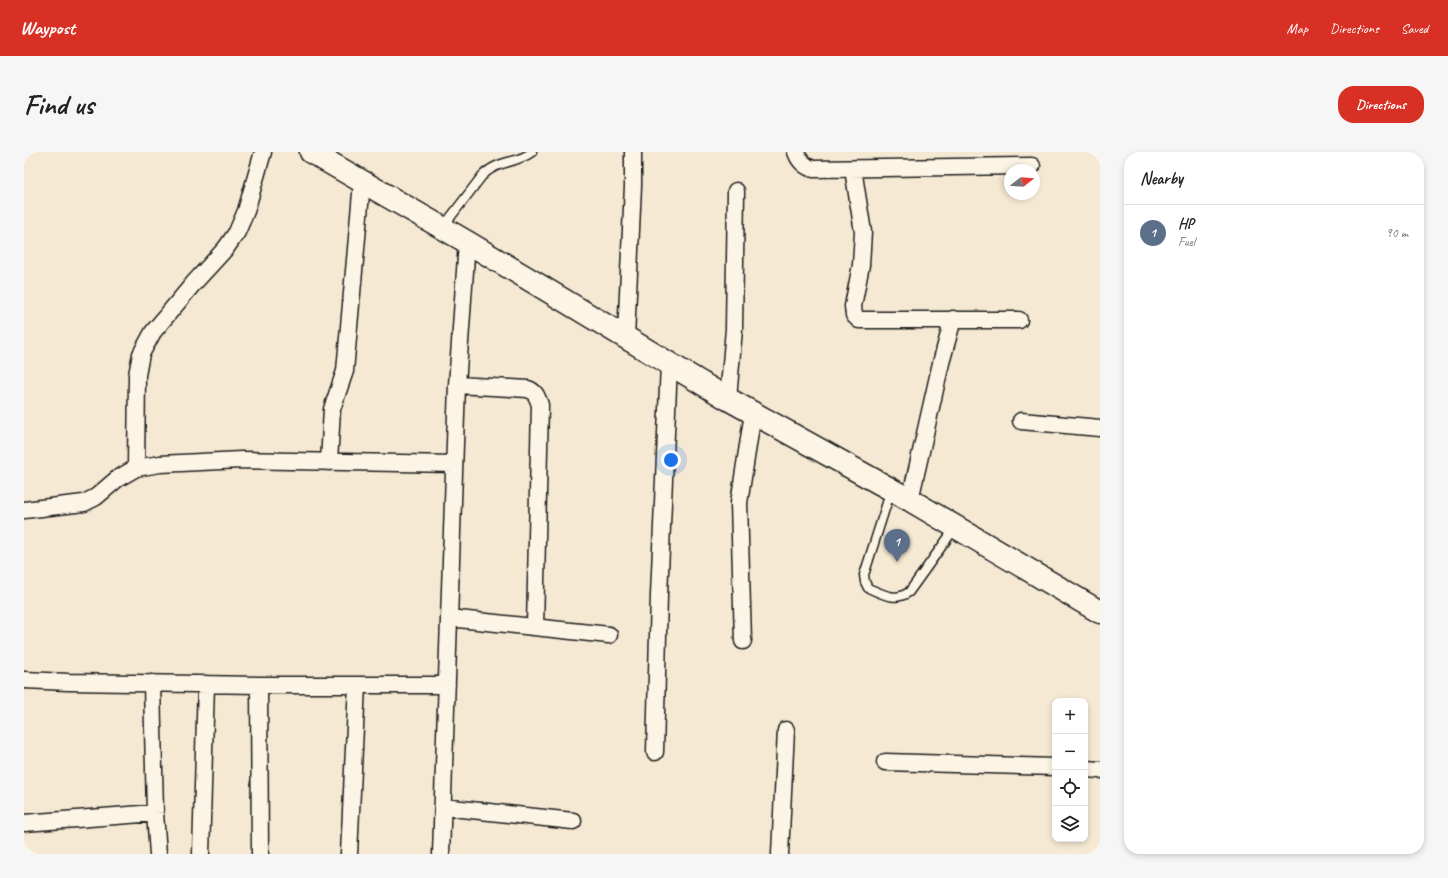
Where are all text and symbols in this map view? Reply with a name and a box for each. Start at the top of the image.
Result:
text: Waypost [20,16,75,40]
text: Map [1287,20,1308,37]
text: Directions [1330,20,1379,37]
text: Saved [1401,20,1428,37]
button: Directions [1338,86,1424,123]
text: Find us [24,87,94,122]
north arrow [1004,164,1040,200]
text: Nearby [1140,168,1183,189]
text: HP [1178,215,1194,234]
text: 1 [1150,225,1156,241]
text: 90 m [1386,225,1408,241]
text: Fuel [1178,234,1195,250]
your location [661,450,681,470]
pin: 1 [884,529,910,562]
map controls [1052,698,1088,842]
button: + [1052,698,1088,734]
button: − [1052,734,1088,770]
button: locate [1052,770,1088,806]
button: layers [1052,806,1088,842]

